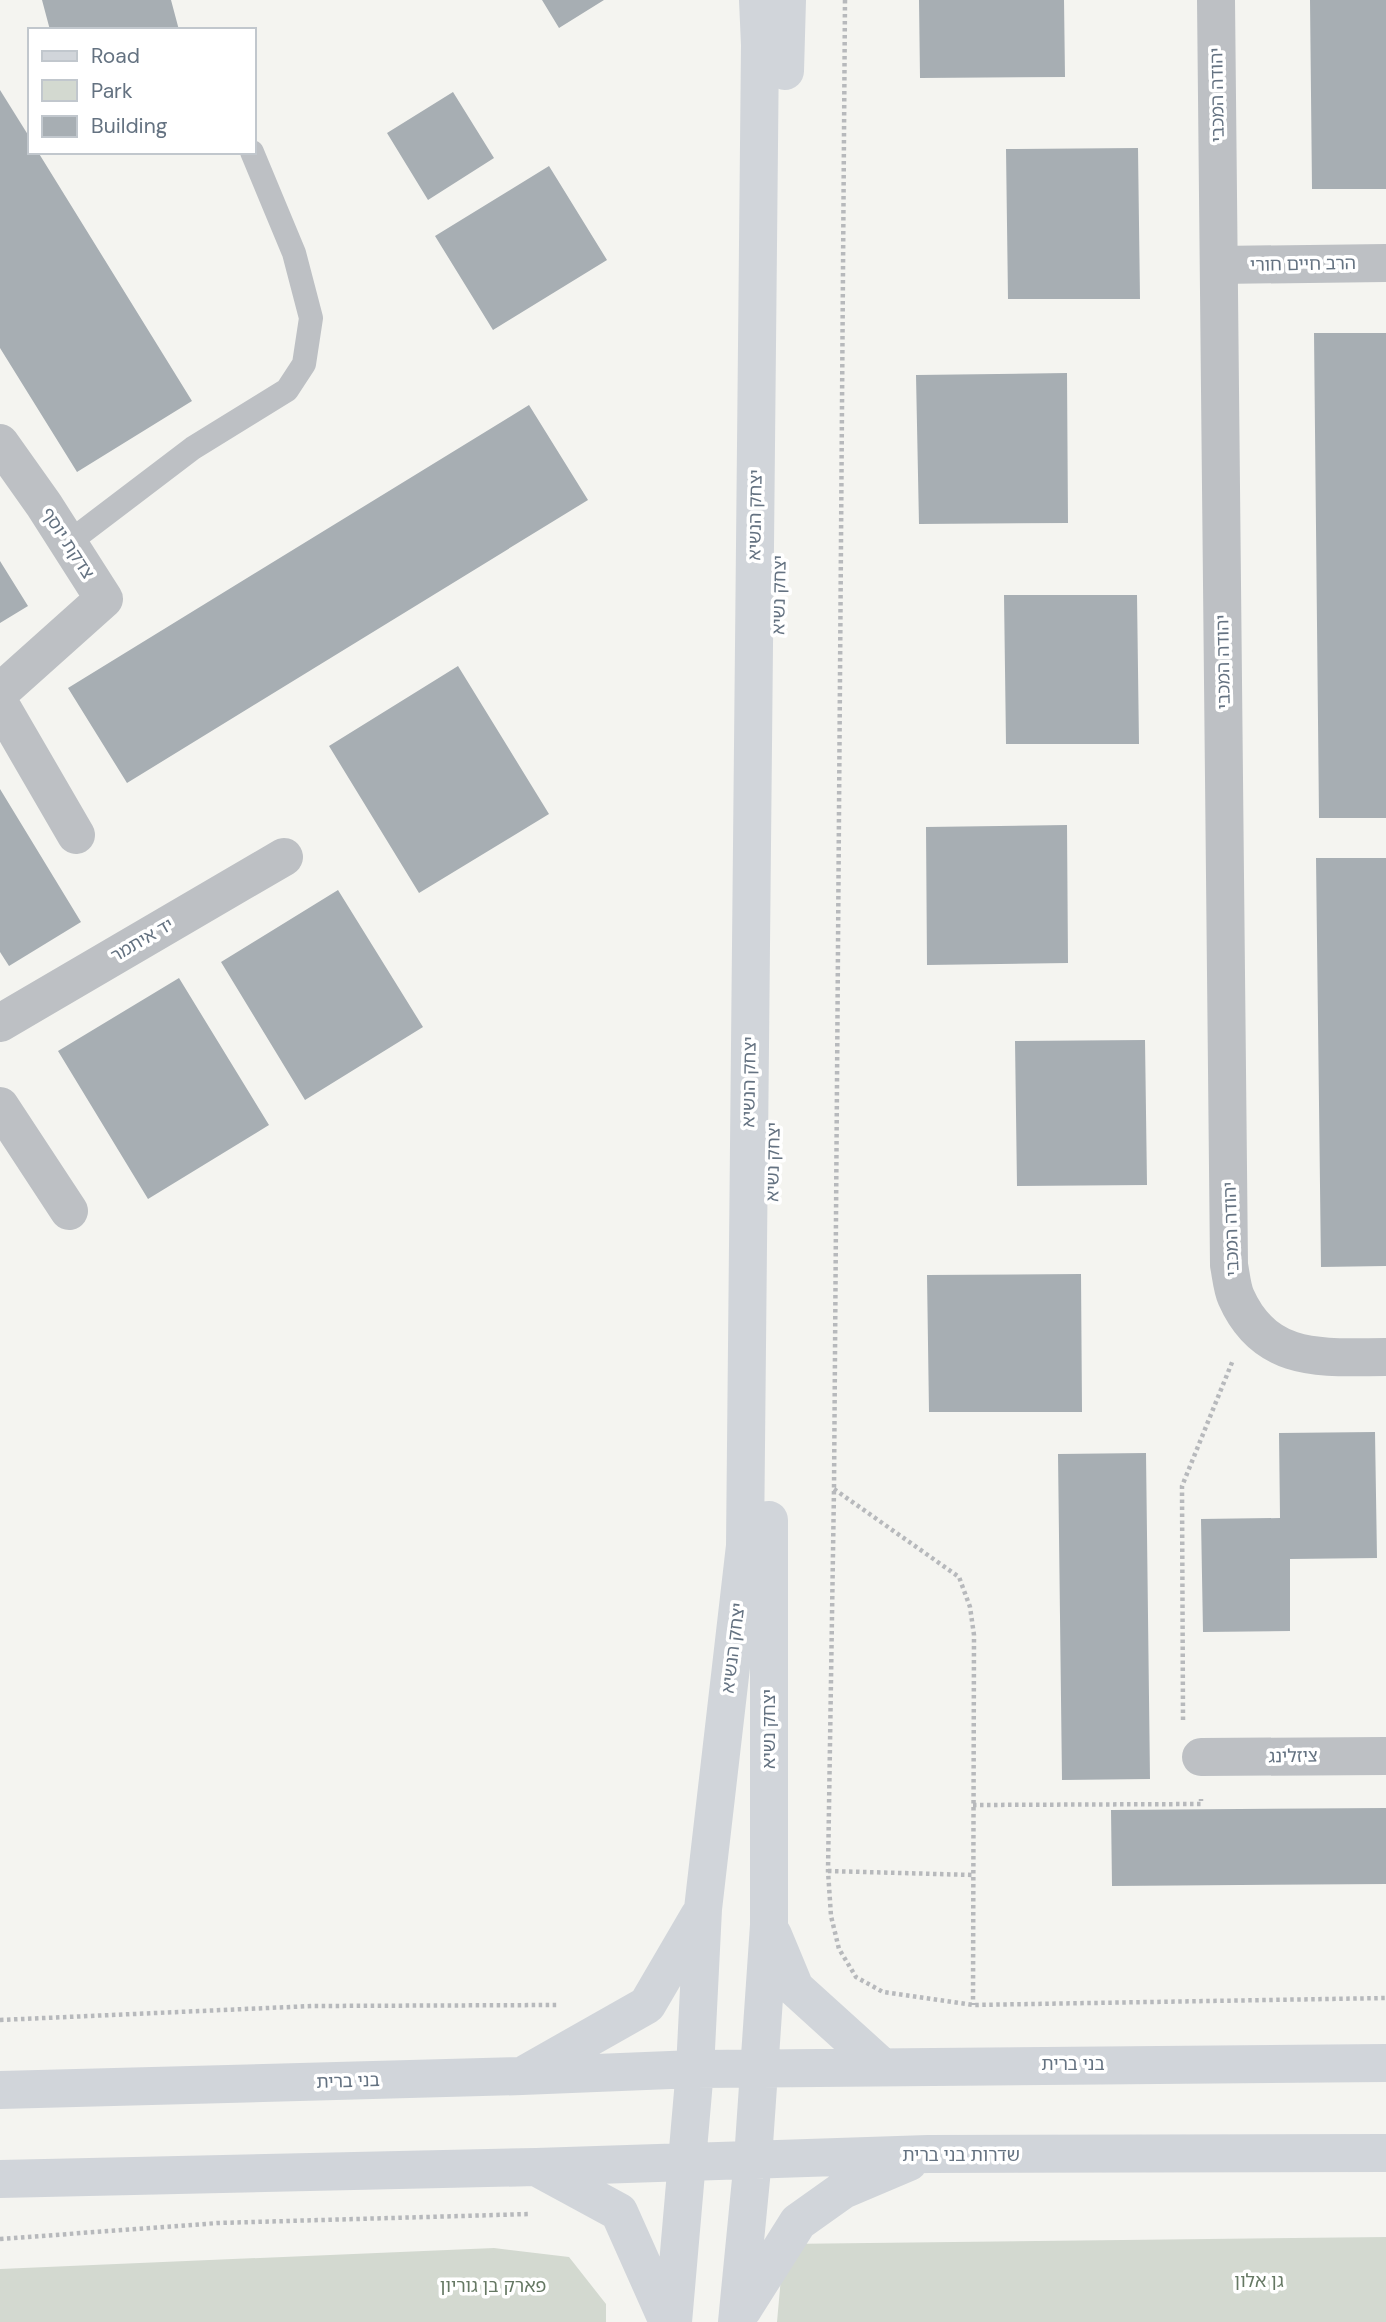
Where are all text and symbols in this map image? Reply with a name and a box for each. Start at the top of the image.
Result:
legend [28,28,256,154]
text: Road [91,42,140,70]
street label: יהודה המכבי [1204,47,1230,143]
text: Park [91,77,133,105]
text: Building [91,112,168,140]
street label: הרב חיים חורי [1250,251,1356,277]
street label: יצחק הנשיא [742,469,768,561]
street label: צדקת יוסף [36,503,100,583]
street label: יצחק נשיא [766,555,792,635]
street label: יהודה המכבי [1210,614,1236,710]
street label: יד איתמר [106,912,178,968]
street label: יצחק הנשיא [736,1036,762,1128]
street label: יצחק נשיא [760,1122,786,1202]
street label: יהודה המכבי [1217,1181,1245,1277]
street label: יצחק הנשיא [716,1601,750,1695]
street label: יצחק נשיא [757,1689,781,1769]
street label: ציזלינג [1268,1744,1318,1768]
street label: בני ברית [1041,2052,1105,2076]
street label: בני ברית [316,2068,380,2094]
street label: שדרות בני ברית [902,2143,1020,2167]
park label: גן אלון [1234,2269,1284,2293]
park label: פארק בן גוריון [440,2274,546,2298]

